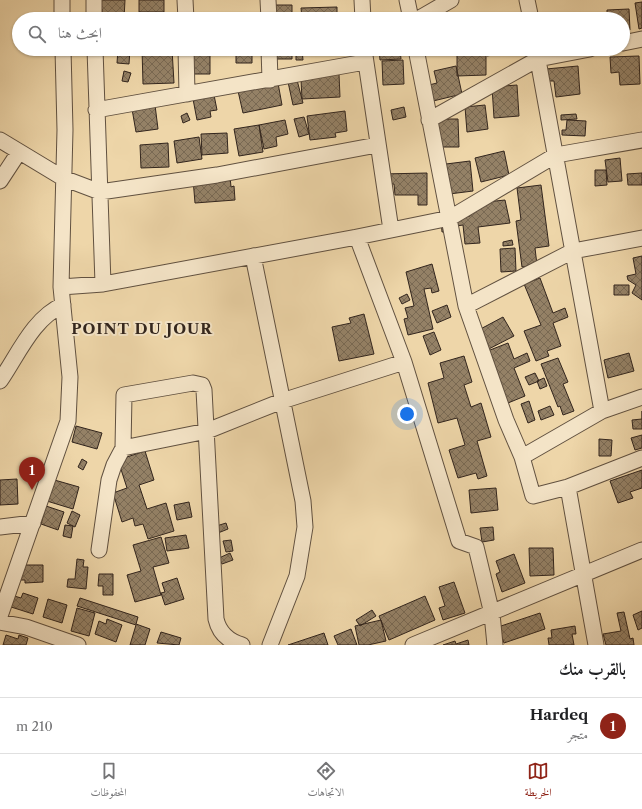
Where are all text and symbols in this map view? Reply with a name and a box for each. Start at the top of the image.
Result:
search box [12,12,630,56]
icon: search [26,23,48,45]
text: ابحث هنا [58,23,102,42]
district label: POINT DU JOUR [71,319,213,338]
your location [397,404,417,424]
pin: 1 [19,457,45,490]
text: بالقرب منك [559,659,626,679]
text: Hardeq [530,705,588,724]
text: 210 m [16,718,53,734]
text: 1 [610,718,616,734]
text: متجر [567,726,588,742]
tab: المحفوظات [90,760,127,803]
tab: الاتجاهات [307,760,344,803]
tab: الخريطة [525,760,552,803]

